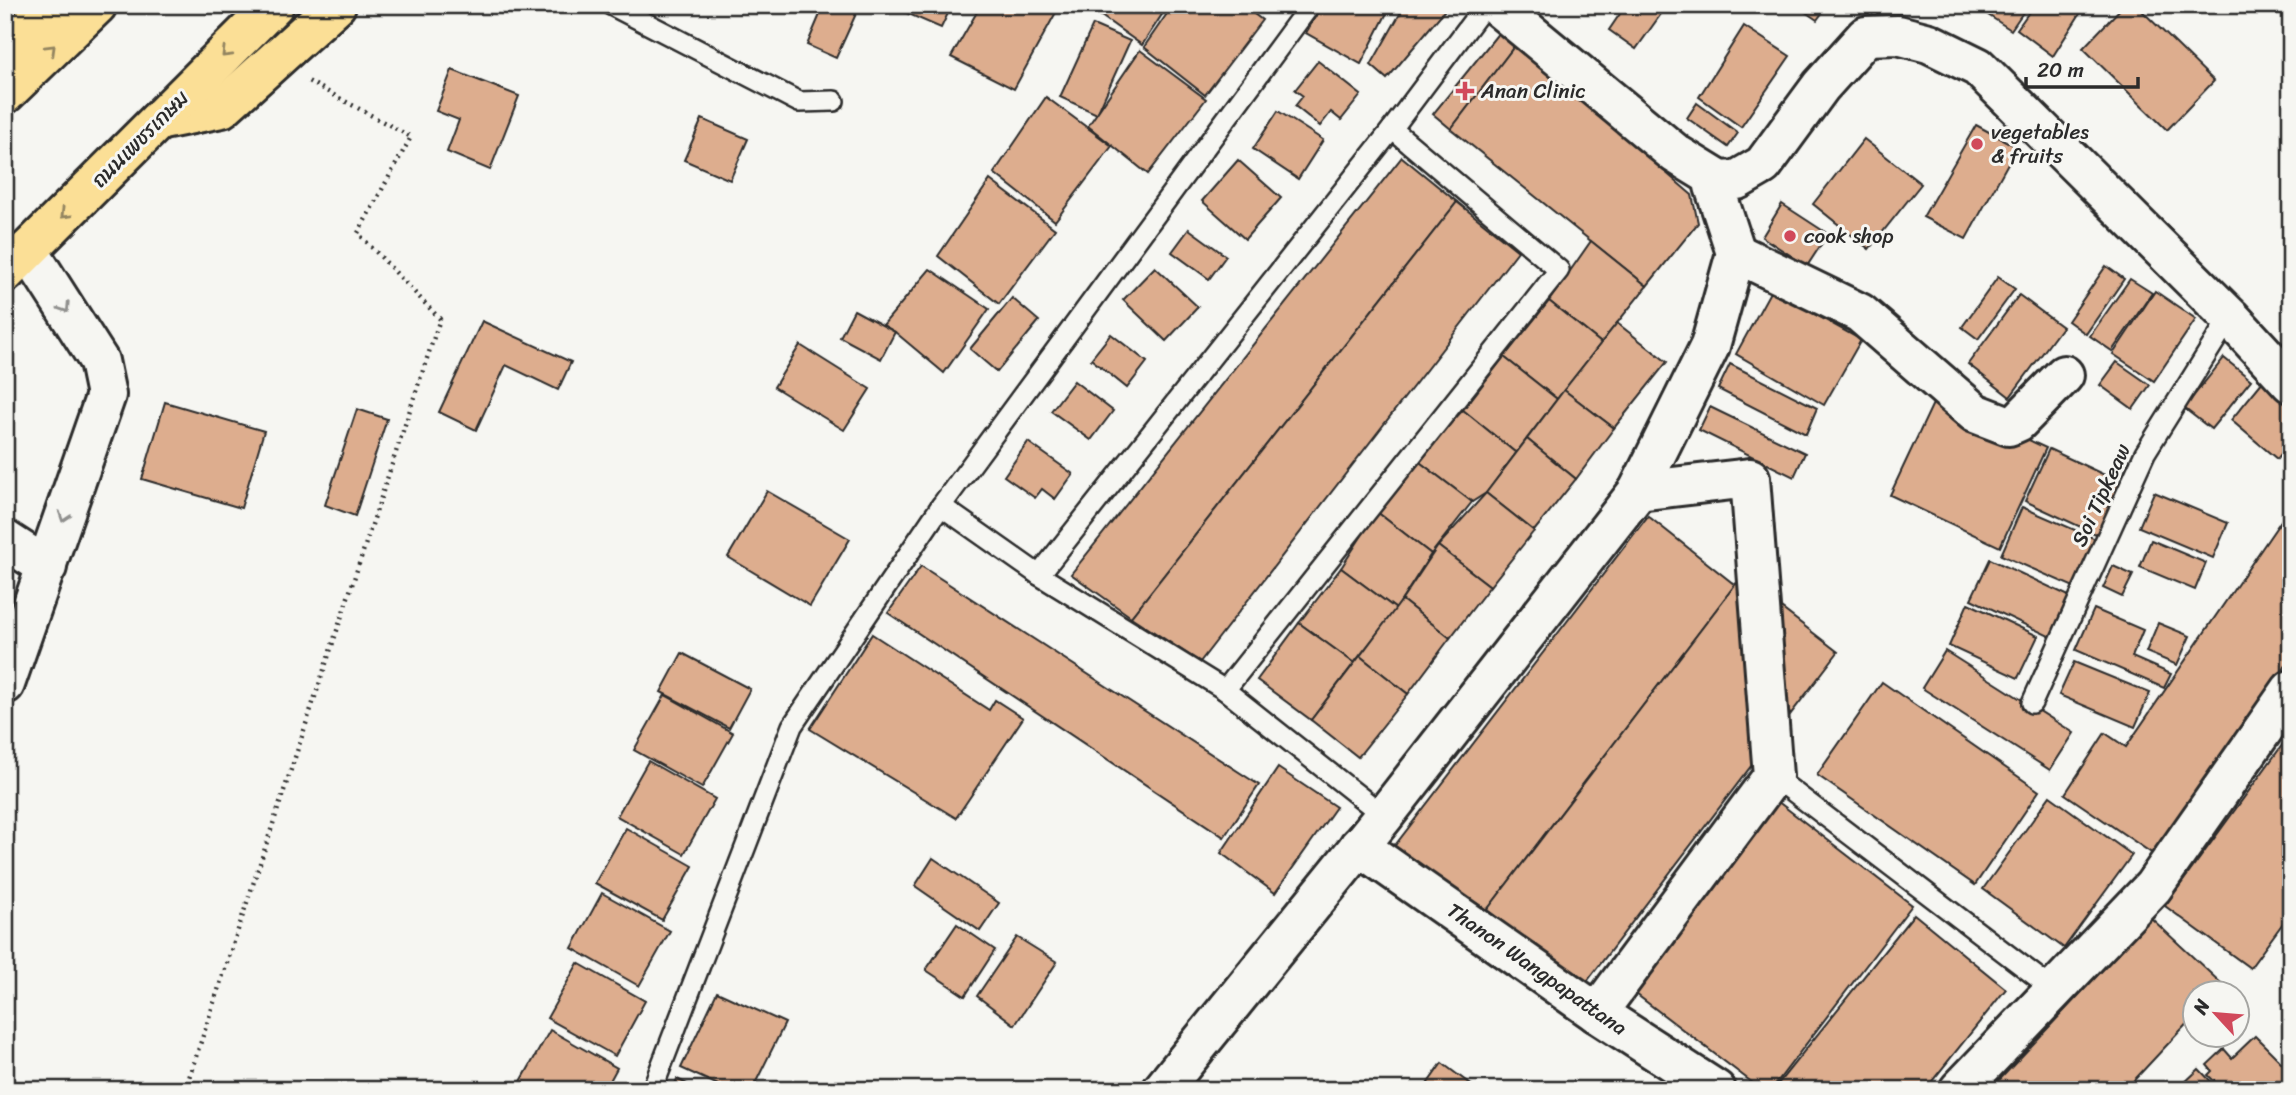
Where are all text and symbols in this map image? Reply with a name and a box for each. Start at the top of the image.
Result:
one-way arrow [43,45,56,58]
one-way arrow [221,45,234,58]
scale bar [2026,46,2138,90]
text: 20 m [2037,51,2084,89]
place label: Anan Clinic [1480,72,1586,110]
street label: ถนนเพชรเกษม [82,81,198,197]
marker: Anan Clinic [1455,81,1475,101]
place label: vegetables & fruits [1991,113,2089,175]
marker: vegetables & fruits [1969,136,1985,152]
one-way arrow [60,205,73,218]
place label: cook shop [1804,217,1894,255]
marker: cook shop [1782,228,1798,244]
one-way arrow [56,300,69,313]
street label: Soi Tipkeaw [2061,437,2142,553]
one-way arrow [58,511,72,523]
street label: Thanon Wangpapattana [1439,892,1636,1046]
north arrow [2180,979,2250,1050]
text: N [2183,993,2219,1021]

